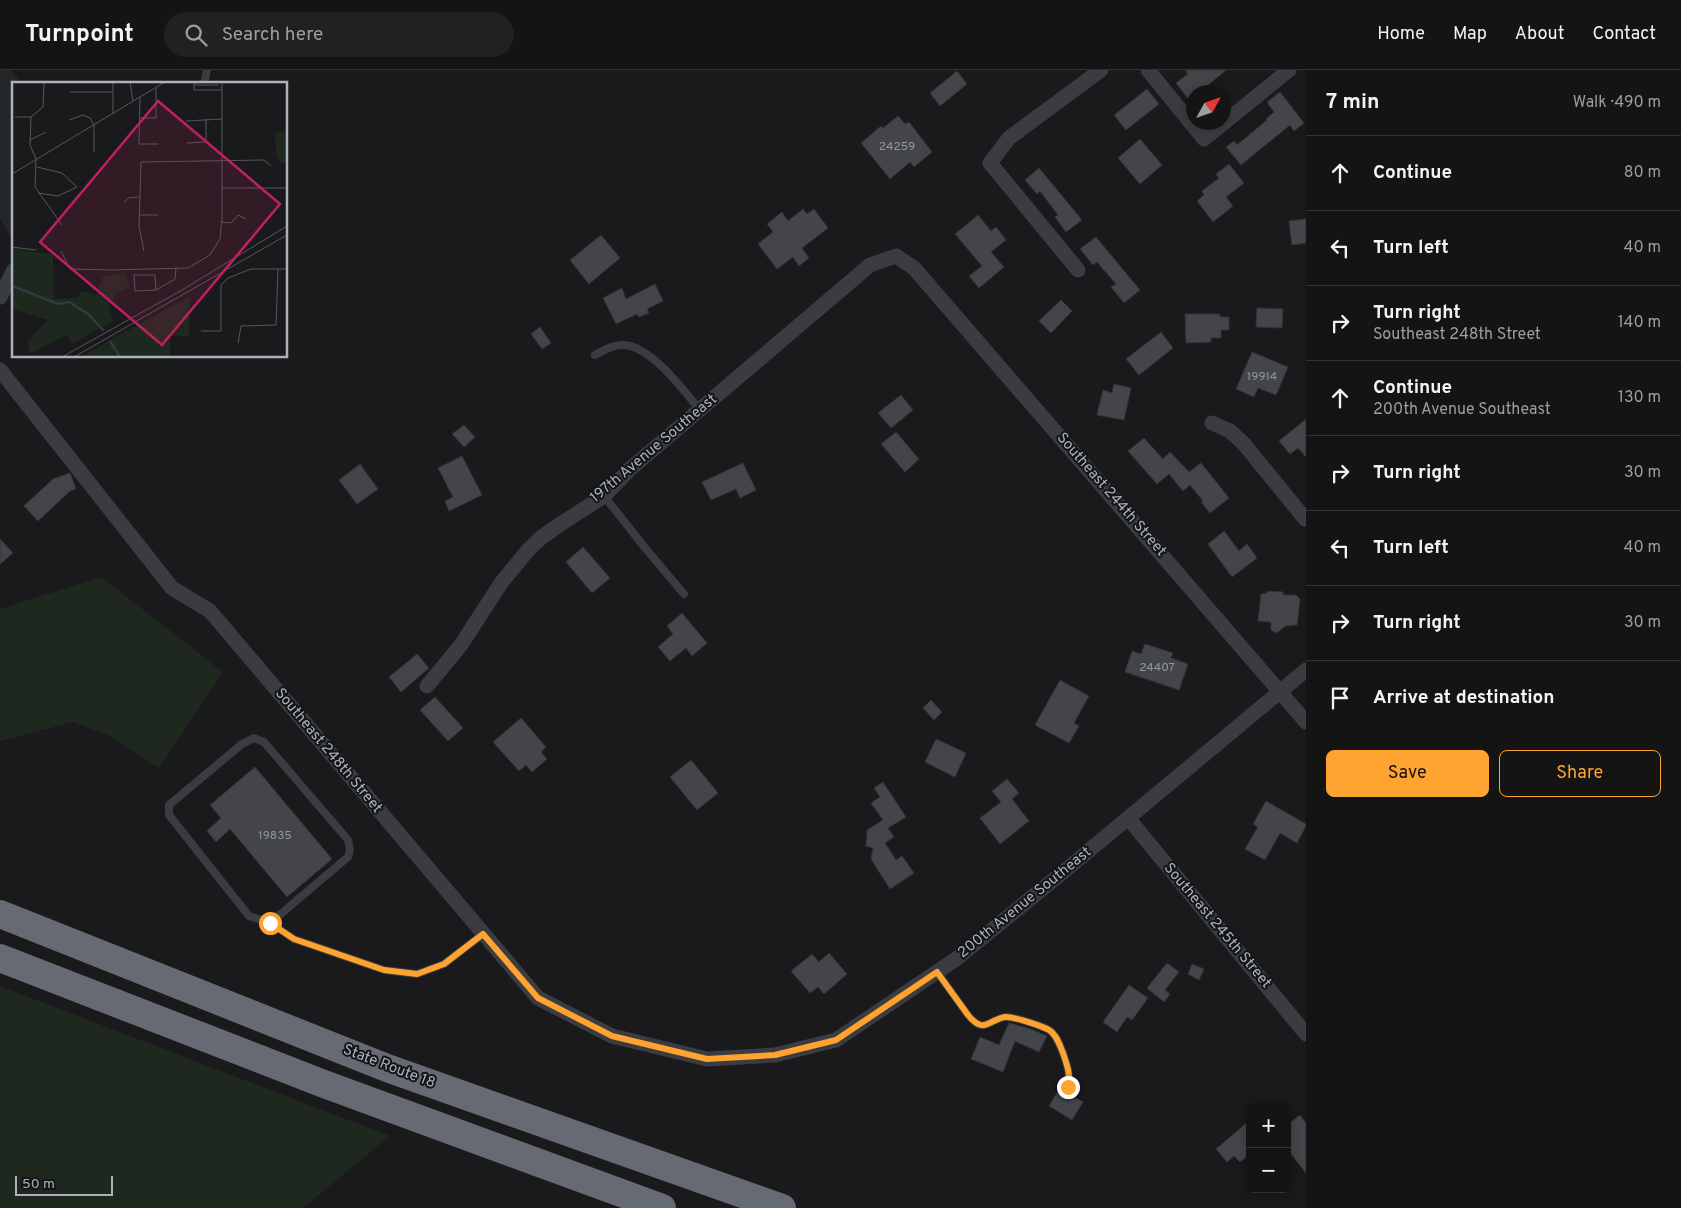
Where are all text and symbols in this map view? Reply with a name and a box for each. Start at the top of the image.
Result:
search box [164,12,514,57]
text: Turnpoint [25,20,134,50]
icon: search [182,21,210,49]
text: Search here [222,23,323,47]
text: Home [1377,23,1425,46]
text: Map [1453,23,1487,46]
text: About [1515,23,1564,46]
text: Contact [1592,23,1656,46]
inset map [12,82,288,358]
north arrow [1186,85,1231,130]
text: 7 min [1326,89,1379,116]
text: Walk · 490 m [1573,93,1661,113]
house number: 24259 [879,139,915,155]
icon: ahead [1326,159,1354,187]
text: Continue [1373,161,1452,185]
text: 80 m [1624,163,1661,183]
icon: left [1326,234,1354,262]
text: Turn left [1373,236,1449,260]
text: 40 m [1623,238,1661,258]
text: Turn right [1373,301,1461,325]
icon: right [1326,309,1354,337]
text: 140 m [1618,313,1661,333]
text: Southeast 248th Street [1373,325,1541,345]
house number: 19914 [1247,369,1277,385]
text: Continue [1373,376,1452,400]
icon: ahead [1326,384,1354,412]
text: 130 m [1618,388,1661,408]
street label: 197th Avenue Southeast [587,390,721,508]
text: 200th Avenue Southeast [1373,400,1551,420]
street label: Southeast 244th Street [1052,429,1170,561]
icon: right [1326,459,1354,487]
text: Turn right [1373,461,1461,485]
text: 30 m [1624,463,1661,483]
icon: left [1326,534,1354,562]
text: Turn left [1373,536,1449,560]
text: 40 m [1623,538,1661,558]
icon: right [1326,609,1354,637]
text: Turn right [1373,611,1461,635]
text: 30 m [1624,613,1661,633]
house number: 24407 [1139,660,1175,676]
icon: arrive [1326,684,1354,712]
street label: Southeast 248th Street [270,685,386,817]
text: Arrive at destination [1373,686,1554,710]
button: Save [1326,750,1489,797]
button: Share [1499,750,1661,797]
house number: 19835 [258,828,292,844]
street label: 200th Avenue Southeast [954,843,1096,963]
street label: Southeast 245th Street [1159,859,1275,993]
route start [259,912,282,935]
street label: State Route 18 [340,1041,438,1093]
route end [1057,1076,1080,1099]
map controls [1246,1103,1291,1193]
button: + [1246,1103,1291,1148]
button: − [1246,1148,1291,1193]
scale bar [15,1173,112,1196]
text: 50 m [22,1176,55,1193]

